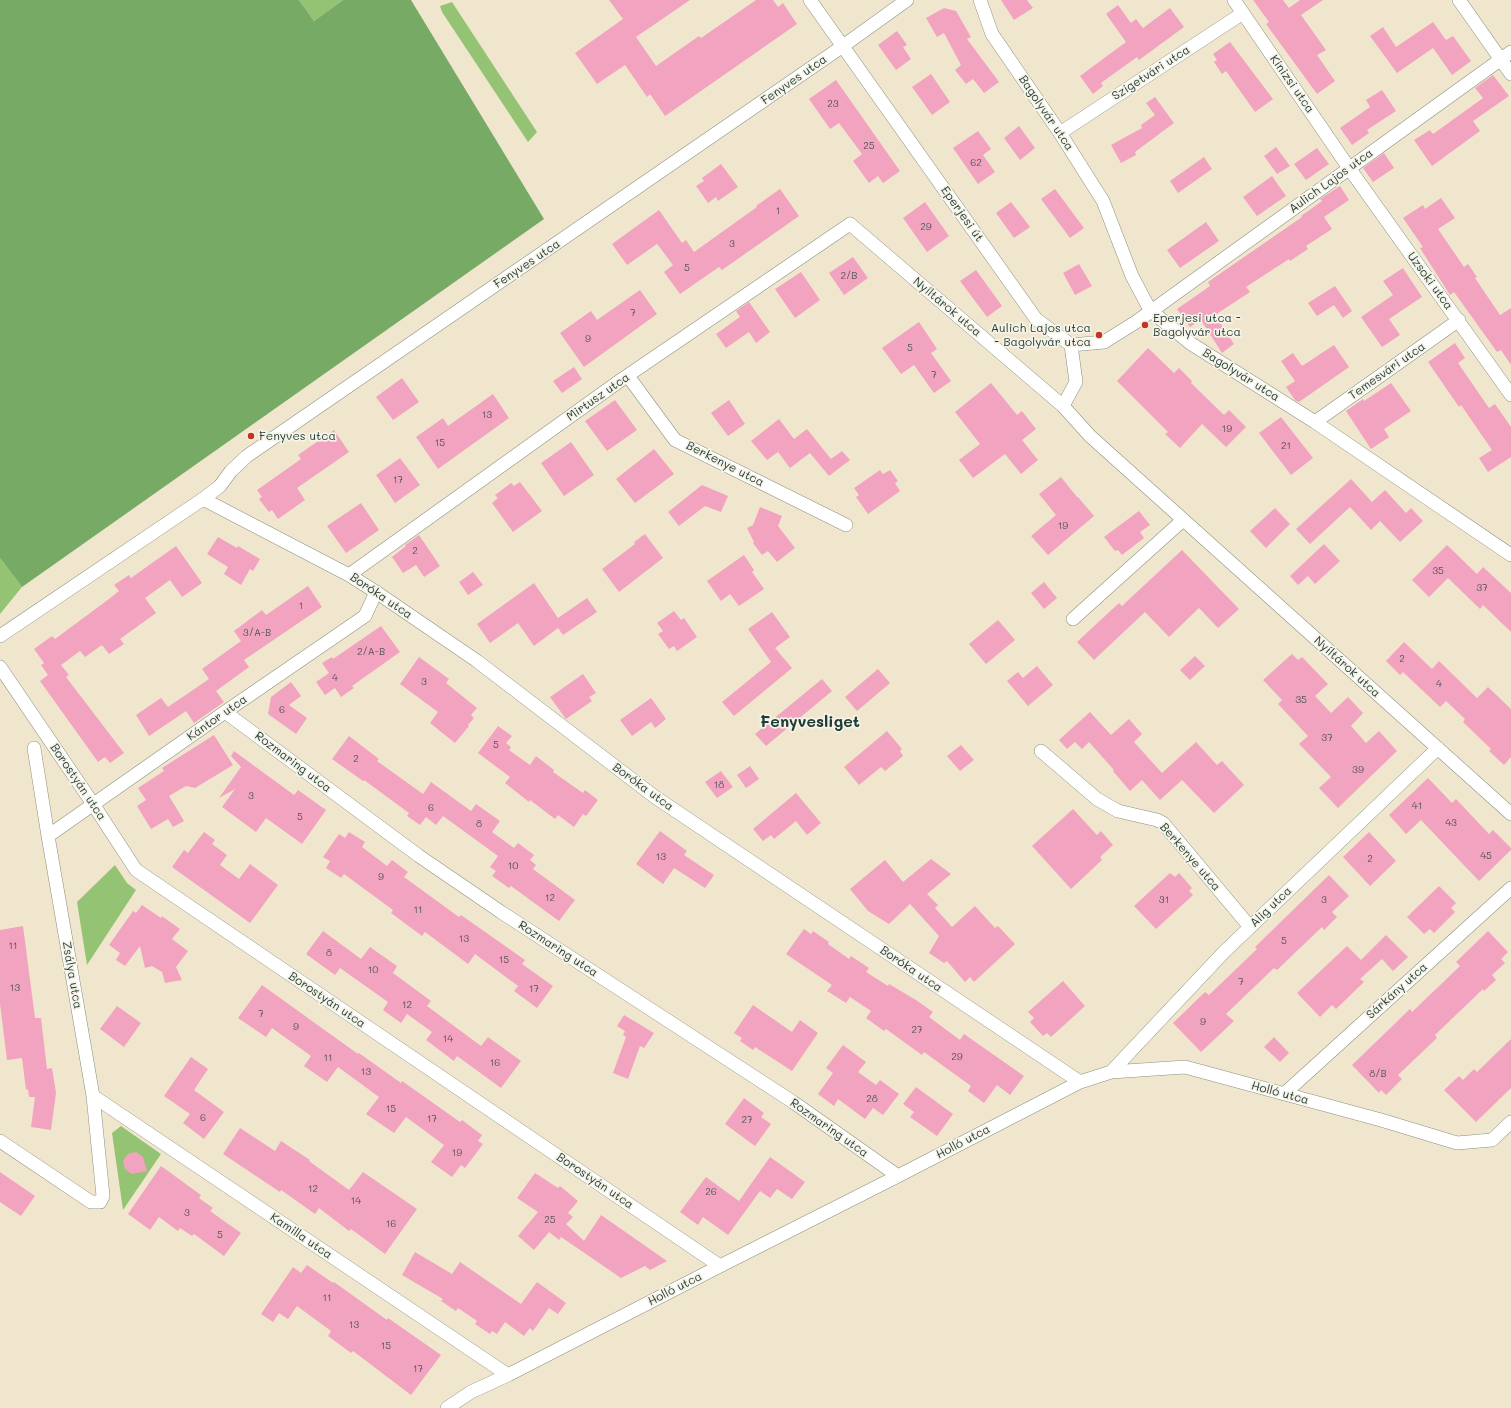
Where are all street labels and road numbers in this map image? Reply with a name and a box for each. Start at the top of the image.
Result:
street label: Szigetvári utca [1109,42,1193,104]
street label: Fenyves utca [758,52,830,108]
street label: Kinizsi utca [1267,52,1317,116]
street label: Bagolyvár utca [1015,73,1077,153]
street label: Aulich Lajos utca [1286,146,1376,216]
street label: Eperjesi út [938,184,986,244]
street label: Fenyves utca [491,237,563,291]
street label: Uzsoki utca [1404,249,1456,313]
street label: Nyíltárok utca [910,274,984,340]
street label: Temesvári utca [1346,339,1428,403]
street label: Bagolyvár utca [1200,346,1282,404]
street label: Mirtusz utca [564,370,632,424]
street label: Berkenye utca [684,438,766,490]
street label: Boróka utca [347,570,415,622]
street label: Nyíltárok utca [1311,633,1383,701]
street label: Kántor utca [184,692,250,744]
street label: Rozmaring utca [252,729,334,795]
street label: Borostyán utca [47,741,109,823]
street label: Boróka utca [610,760,676,814]
street label: Berkenye utca [1157,820,1223,894]
street label: Alig utca [1247,884,1295,930]
street label: Rozmaring utca [515,918,601,980]
street label: Zsálya utca [59,940,85,1010]
street label: Boróka utca [877,943,945,995]
street label: Sárkány utca [1363,960,1431,1022]
street label: Borostyán utca [286,969,368,1031]
street label: Holló utca [1250,1078,1310,1108]
street label: Rozmaring utca [787,1096,871,1160]
street label: Holló utca [934,1122,992,1162]
street label: Borostyán utca [554,1150,636,1212]
street label: Kamilla utca [267,1210,335,1262]
street label: Holló utca [645,1269,705,1309]

